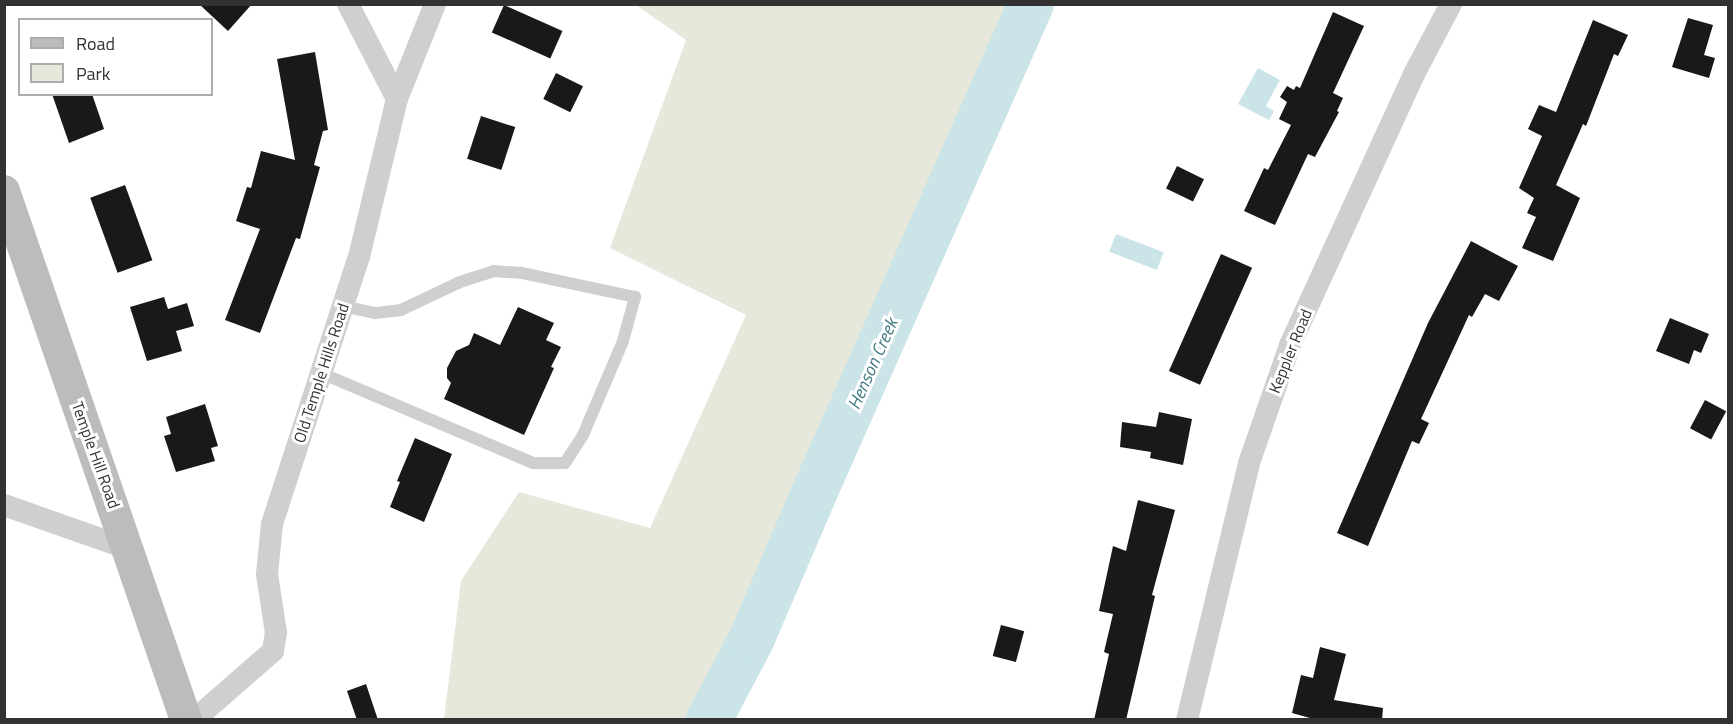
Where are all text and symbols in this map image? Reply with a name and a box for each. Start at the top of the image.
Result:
legend [18,18,213,96]
text: Road [76,30,115,57]
text: Park [76,60,110,87]
street label: Old Temple Hills Road [289,301,353,445]
street label: Keppler Road [1264,306,1316,396]
water label: Henson Creek [843,315,903,413]
street label: Temple Hill Road [68,399,124,511]

